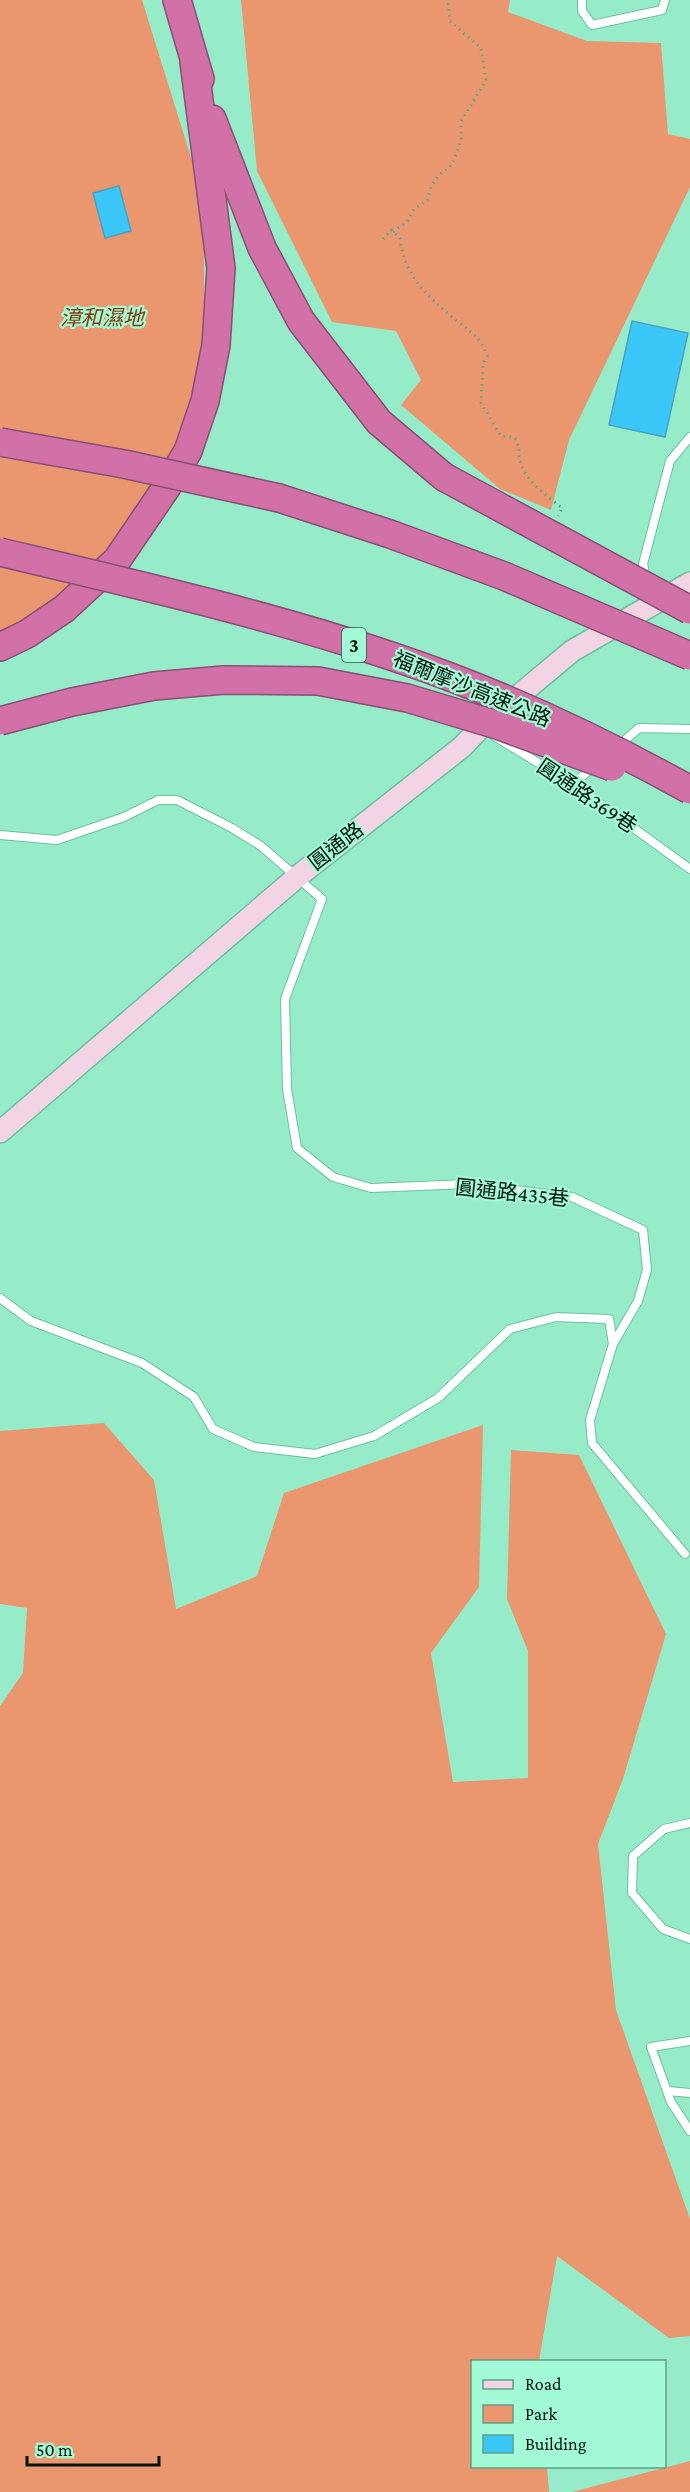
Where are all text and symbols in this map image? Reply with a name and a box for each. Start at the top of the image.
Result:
park label: 漳和濕地 [60,306,146,330]
road number: 3 [342,628,366,662]
street label: 福爾摩沙高速公路 [390,646,554,732]
street label: 圓通路369巷 [533,754,641,838]
street label: 圓通路 [304,817,368,875]
street label: 圓通路435巷 [454,1175,570,1211]
legend [471,2360,666,2468]
text: Road [525,2374,562,2394]
text: Park [525,2404,557,2424]
scale bar [27,2429,159,2467]
text: Building [525,2434,587,2454]
text: 50 m [36,2440,73,2460]

